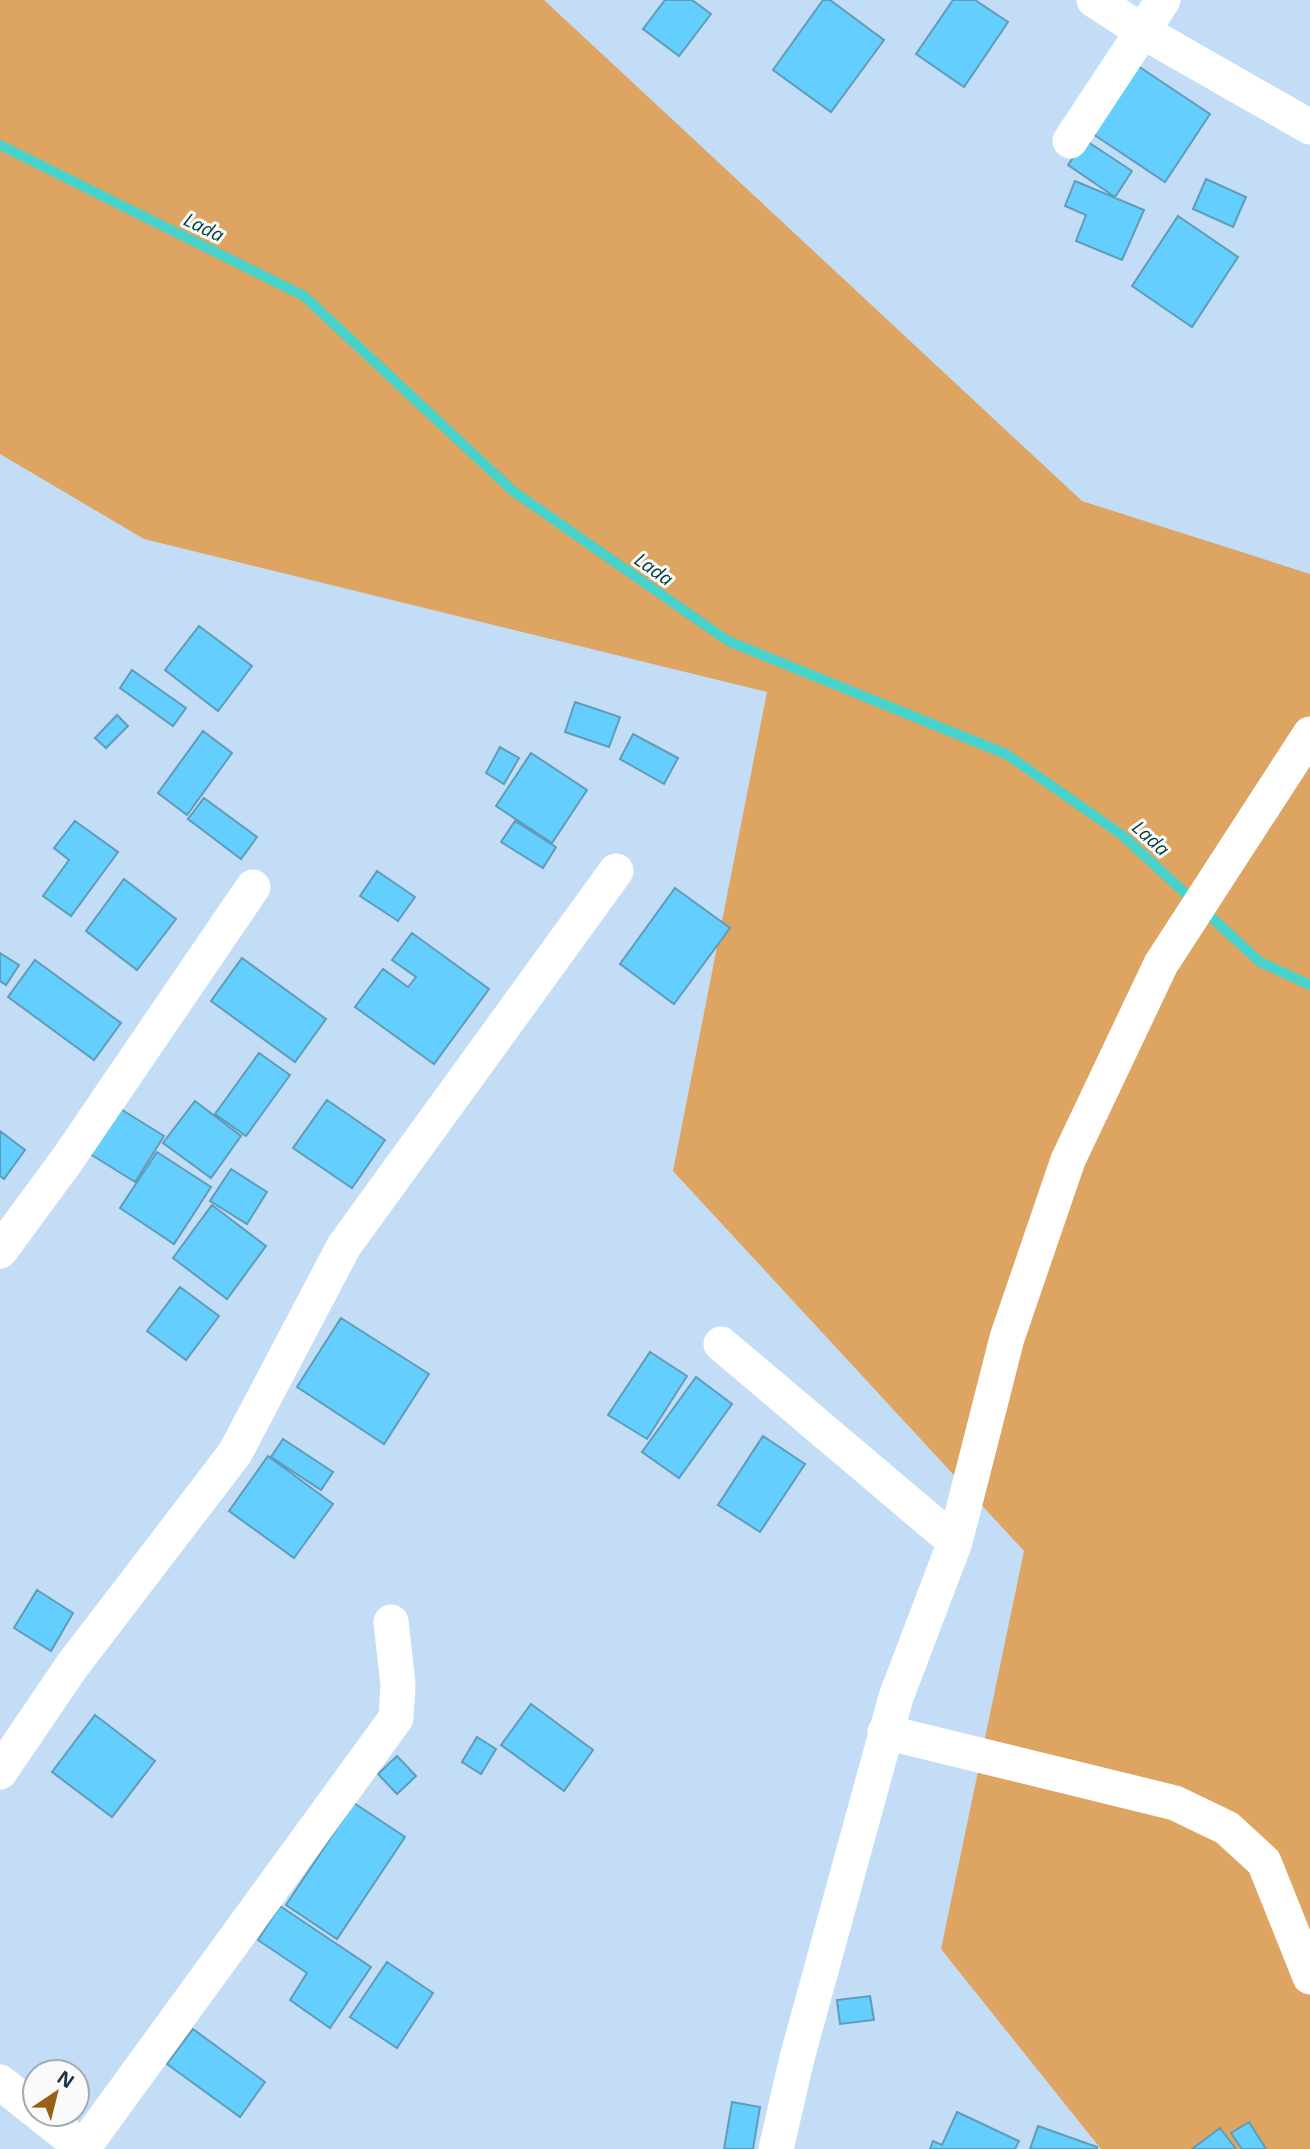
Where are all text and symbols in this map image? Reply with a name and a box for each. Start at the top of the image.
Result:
water label: Lada [180,206,229,248]
water label: Lada [630,546,679,592]
water label: Lada [1127,814,1175,862]
north arrow [21,2058,91,2128]
text: N [52,2064,80,2094]

